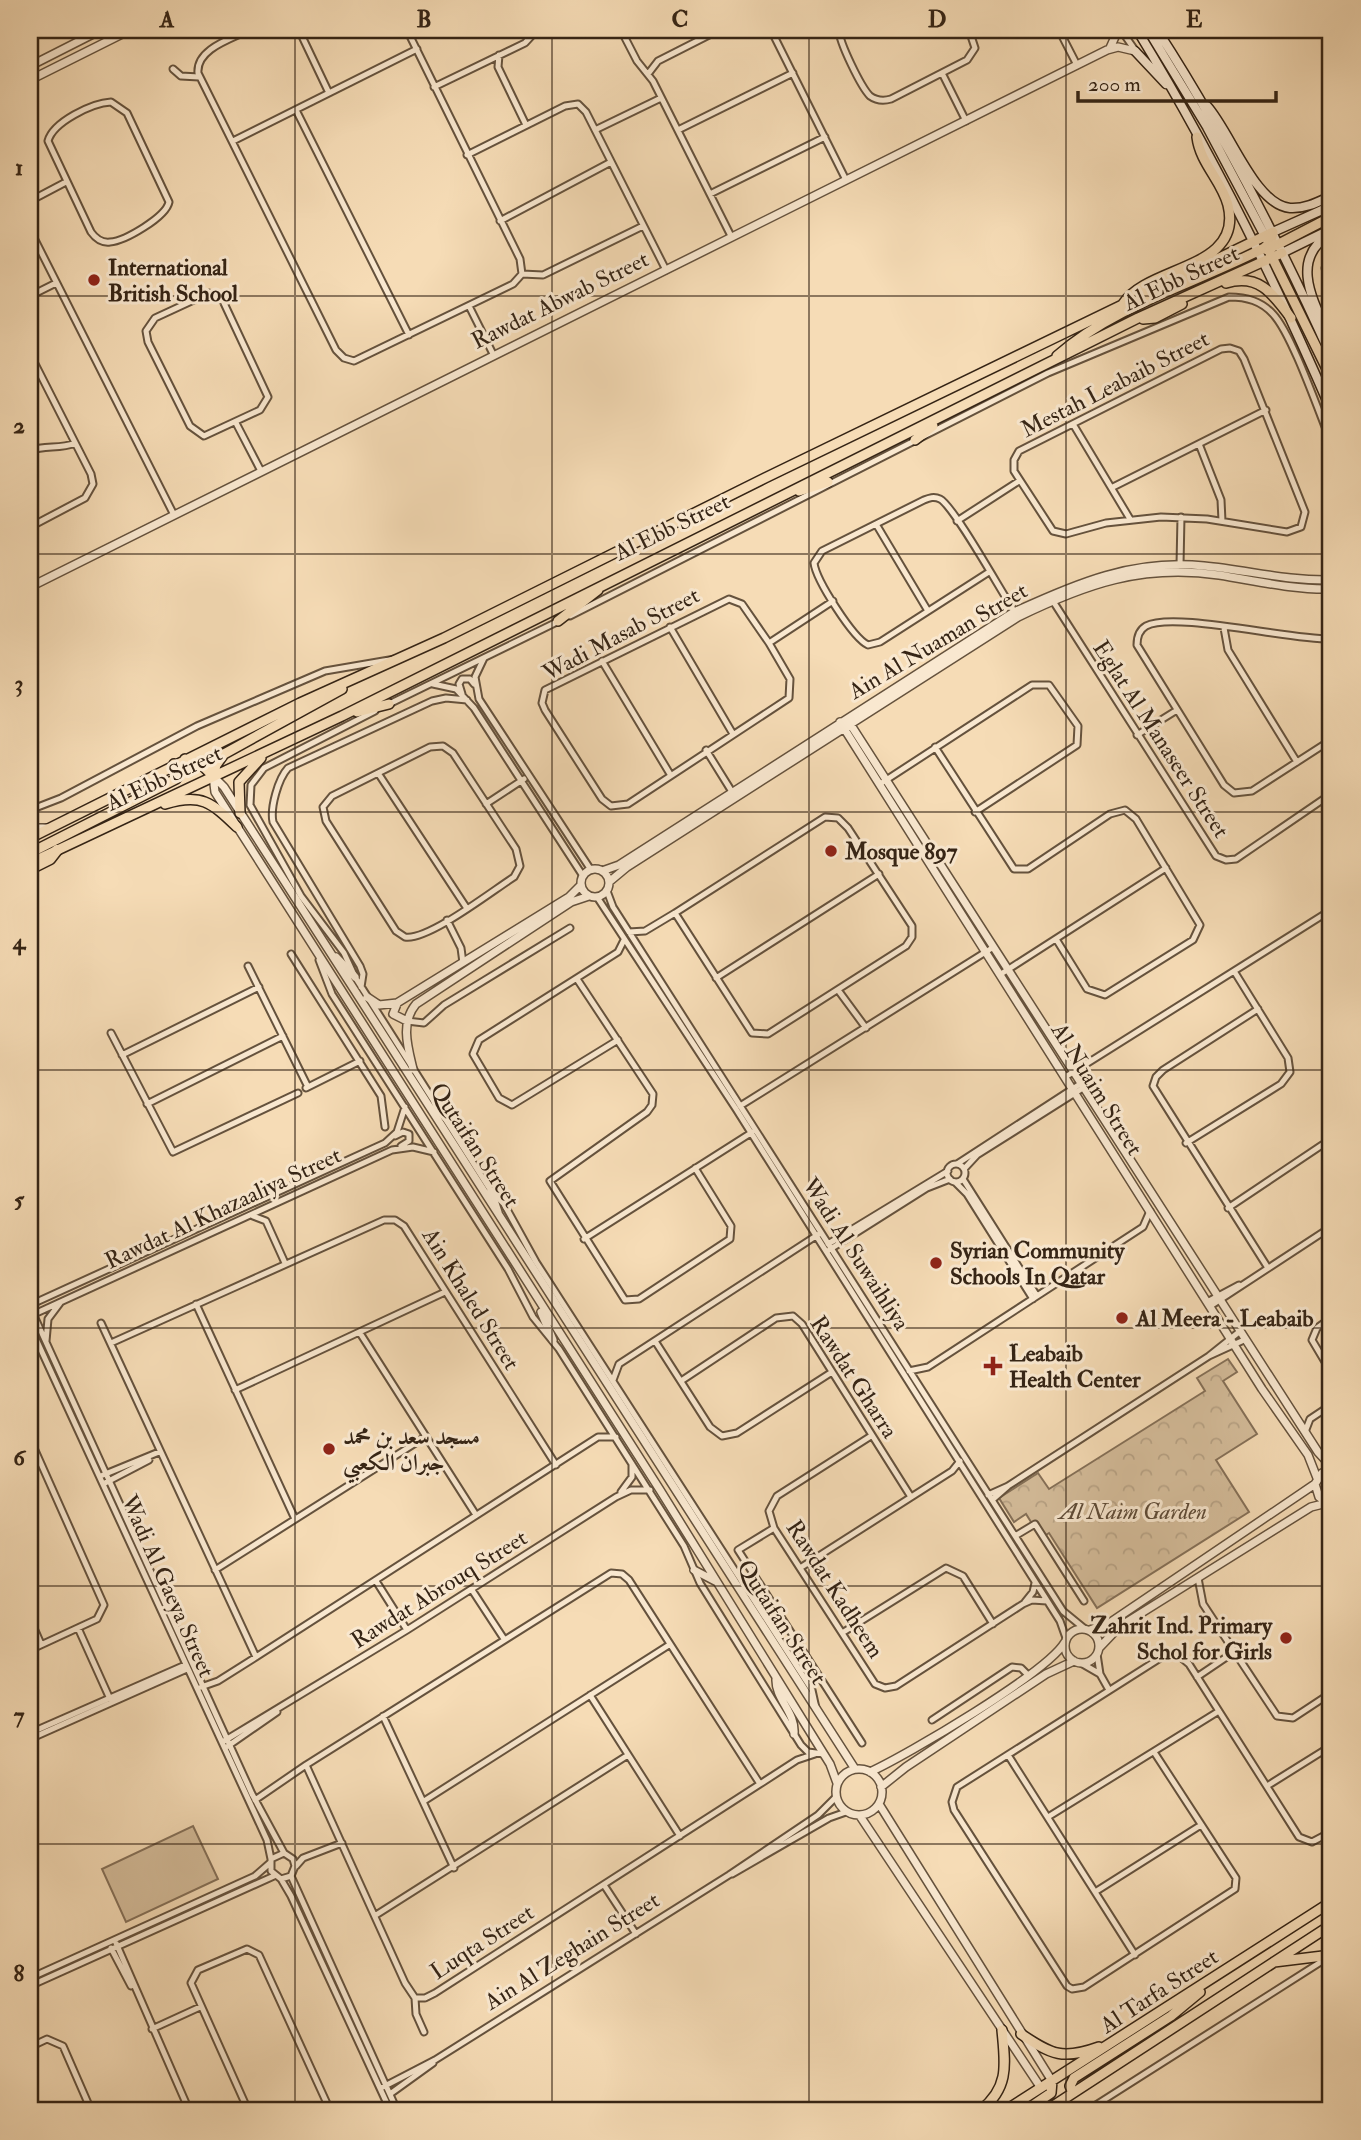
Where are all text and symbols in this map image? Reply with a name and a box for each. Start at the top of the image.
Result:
text: A [159,5,175,34]
text: B [416,5,432,34]
text: C [672,5,688,34]
text: D [928,5,946,34]
text: E [1186,5,1203,34]
scale bar [1078,60,1275,104]
text: 200 m [1088,71,1141,98]
text: 1 [15,153,23,182]
street label: Al Ebb Street [1117,238,1244,318]
street label: Rawdat Abwab Street [467,245,653,355]
place label: International British School [108,253,239,308]
marker: International British School [86,272,102,288]
street label: Mestah Leabaib Street [1016,324,1214,444]
text: 2 [13,411,25,440]
street label: Al Ebb Street [609,487,734,568]
street label: Ain Al Nuaman Street [842,576,1033,706]
street label: Wadi Masab Street [537,580,704,688]
street label: Eglat Al Manaseer Street [1086,635,1236,843]
text: 3 [15,669,23,698]
street label: Al Ebb Street [100,738,227,818]
place label: Mosque 897 [844,837,958,867]
marker: Mosque 897 [823,843,839,859]
text: 4 [12,927,27,956]
street label: Al Nuaim Street [1044,1016,1149,1161]
street label: Qutaifan Street [424,1077,526,1213]
street label: Rawdat Al Khazaaliya Street [100,1140,346,1276]
street label: Wadi Al Suwaihliya [795,1171,916,1336]
text: 5 [14,1185,25,1214]
street label: Ain Khaled Street [415,1222,526,1375]
place label: Syrian Community Schools In Qatar [950,1236,1125,1291]
marker: Syrian Community Schools In Qatar [928,1255,944,1271]
place label: Al Meera - Leabaib [1135,1304,1314,1333]
street label: Rawdat Gharra [804,1310,905,1444]
marker: Al Meera - Leabaib [1114,1310,1130,1326]
place label: Leabaib Health Center [1009,1339,1141,1394]
marker: Leabaib Health Center [983,1356,1003,1376]
place label: مسجد سعد بن محمد جبران الكعبي [343,1422,480,1484]
marker: مسجد سعد بن محمد جبران الكعبي [321,1441,337,1457]
text: 6 [13,1443,27,1472]
street label: Wadi Al Gaeya Street [114,1489,221,1682]
park label: Al Naim Garden [1056,1497,1207,1526]
street label: Rawdat Kadheem [780,1515,890,1664]
street label: Rawdat Abrouq Street [346,1523,532,1655]
street label: Qutaifan Street [731,1554,833,1690]
place label: Zahrit Ind. Primary Schol for Girls [1091,1611,1273,1666]
marker: Zahrit Ind. Primary Schol for Girls [1278,1630,1294,1646]
text: 7 [14,1701,25,1730]
street label: Ain Al Zeghain Street [478,1886,665,2017]
street label: Luqta Street [425,1898,539,1986]
street label: Al Tarfa Street [1094,1942,1224,2040]
text: 8 [14,1959,25,1988]

